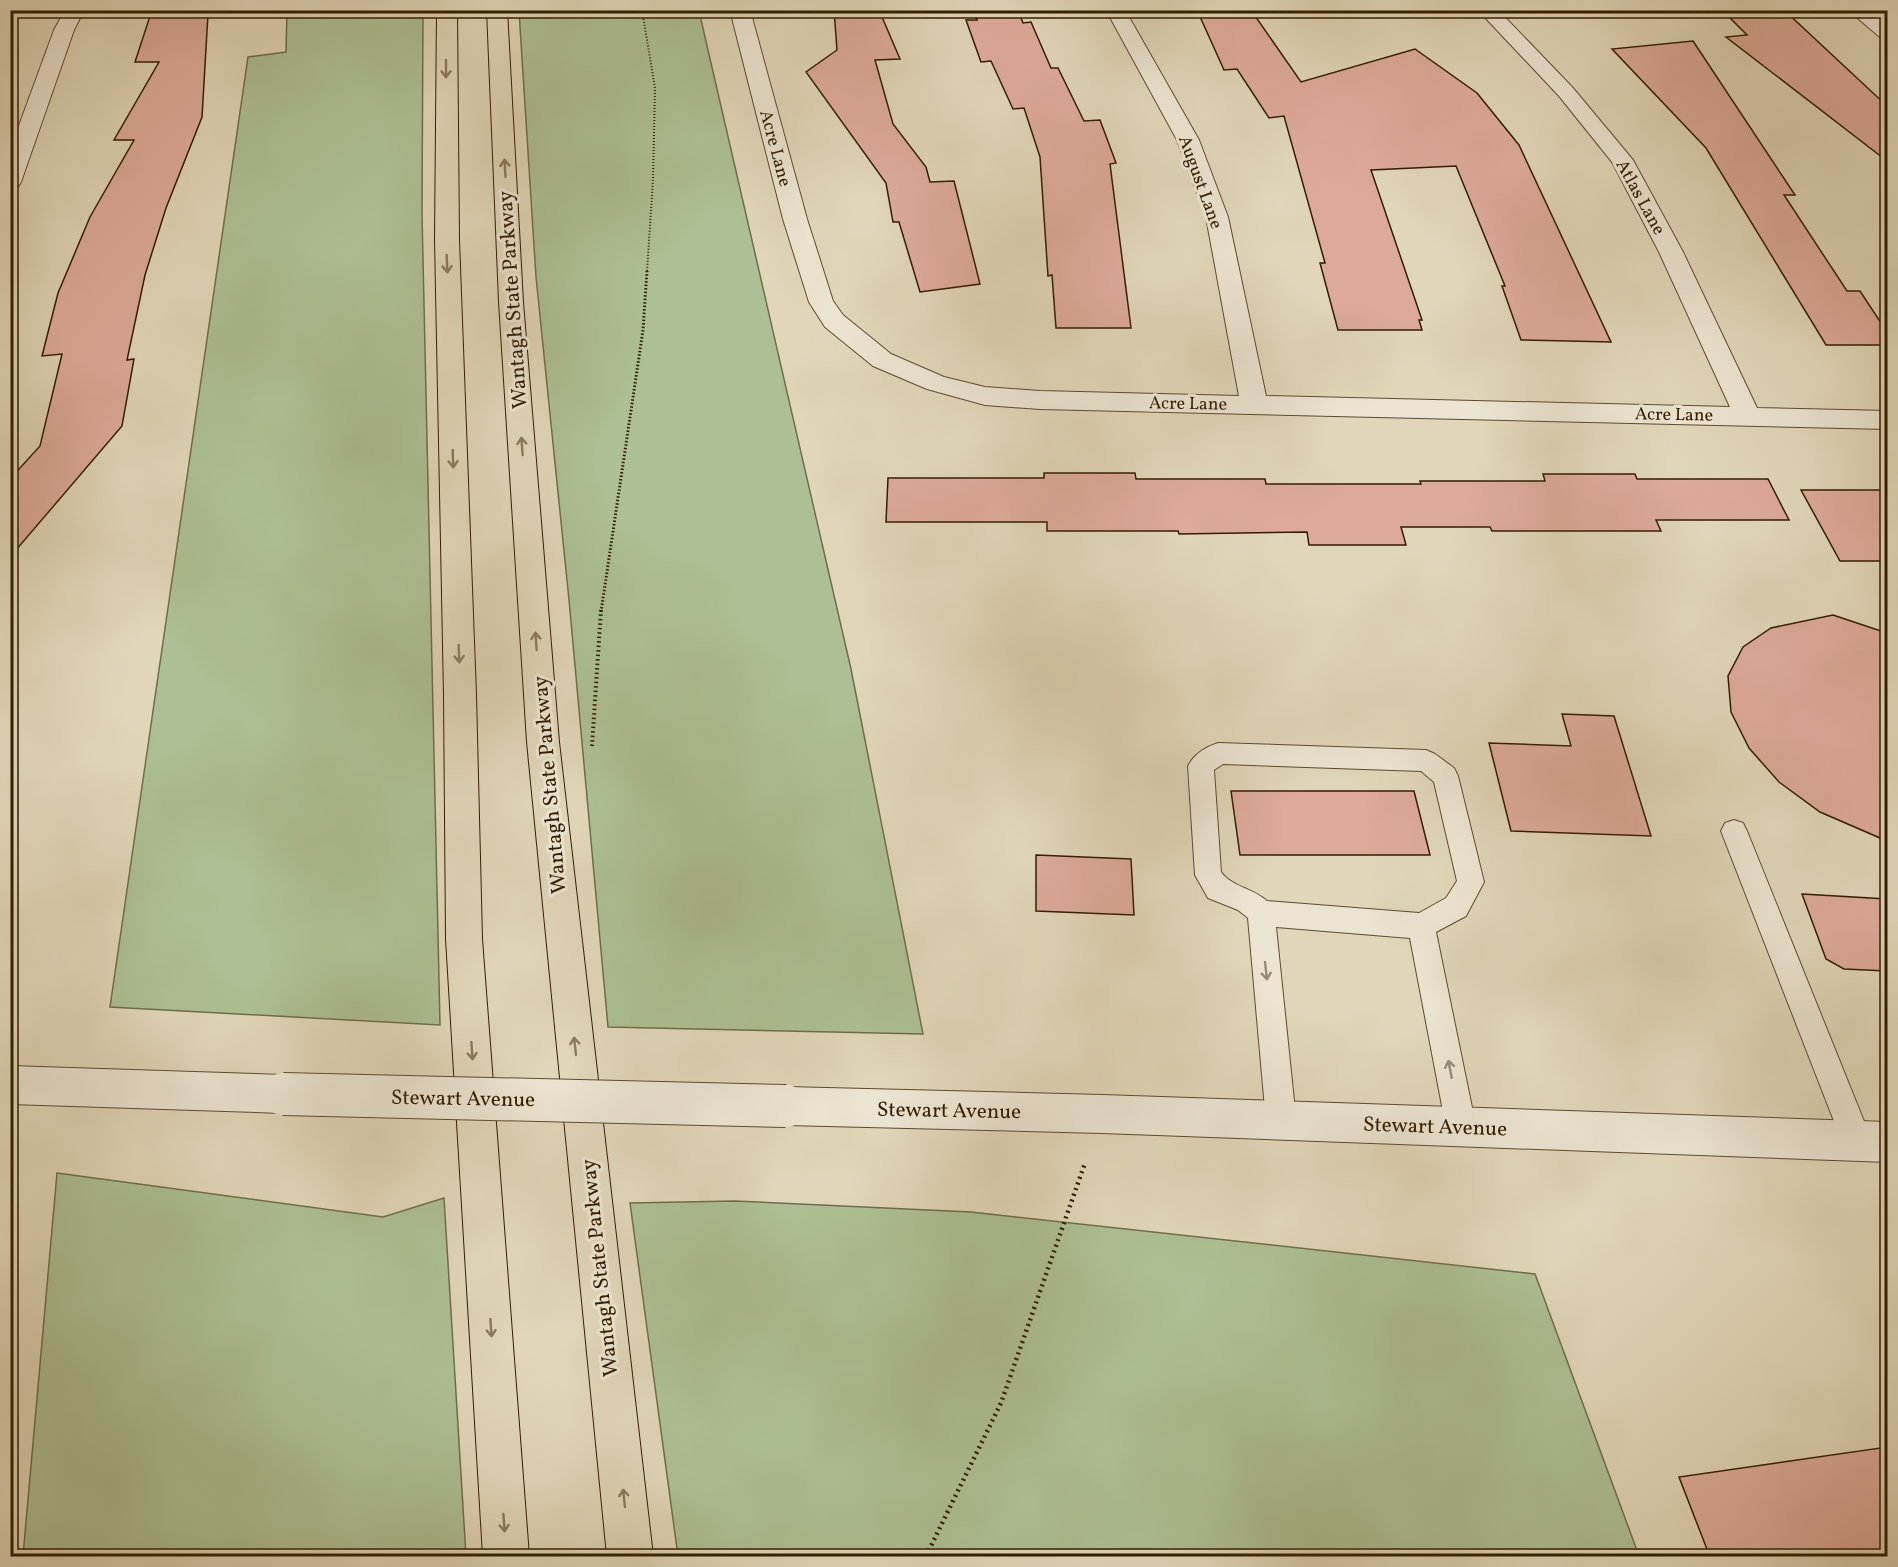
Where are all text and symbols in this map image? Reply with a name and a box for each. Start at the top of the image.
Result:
one-way arrow [440,58,452,78]
street label: Acre Lane [752,107,797,189]
street label: August Lane [1171,132,1228,233]
street label: Atlas Lane [1609,156,1671,240]
one-way arrow [499,158,510,178]
street label: Wantagh State Parkway [491,189,536,410]
one-way arrow [442,253,453,273]
street label: Acre Lane [1149,391,1227,418]
street label: Acre Lane [1635,402,1713,429]
one-way arrow [516,437,527,457]
one-way arrow [447,448,459,468]
one-way arrow [530,631,541,651]
one-way arrow [453,643,465,663]
street label: Wantagh State Parkway [526,674,574,895]
one-way arrow [1261,961,1272,980]
one-way arrow [570,1037,581,1057]
one-way arrow [467,1041,478,1061]
one-way arrow [1444,1060,1455,1080]
street label: Stewart Avenue [391,1084,535,1115]
street label: Stewart Avenue [877,1096,1021,1127]
street label: Stewart Avenue [1362,1110,1508,1145]
street label: Wantagh State Parkway [575,1157,626,1378]
one-way arrow [486,1318,497,1338]
one-way arrow [618,1489,629,1509]
one-way arrow [499,1512,510,1532]

